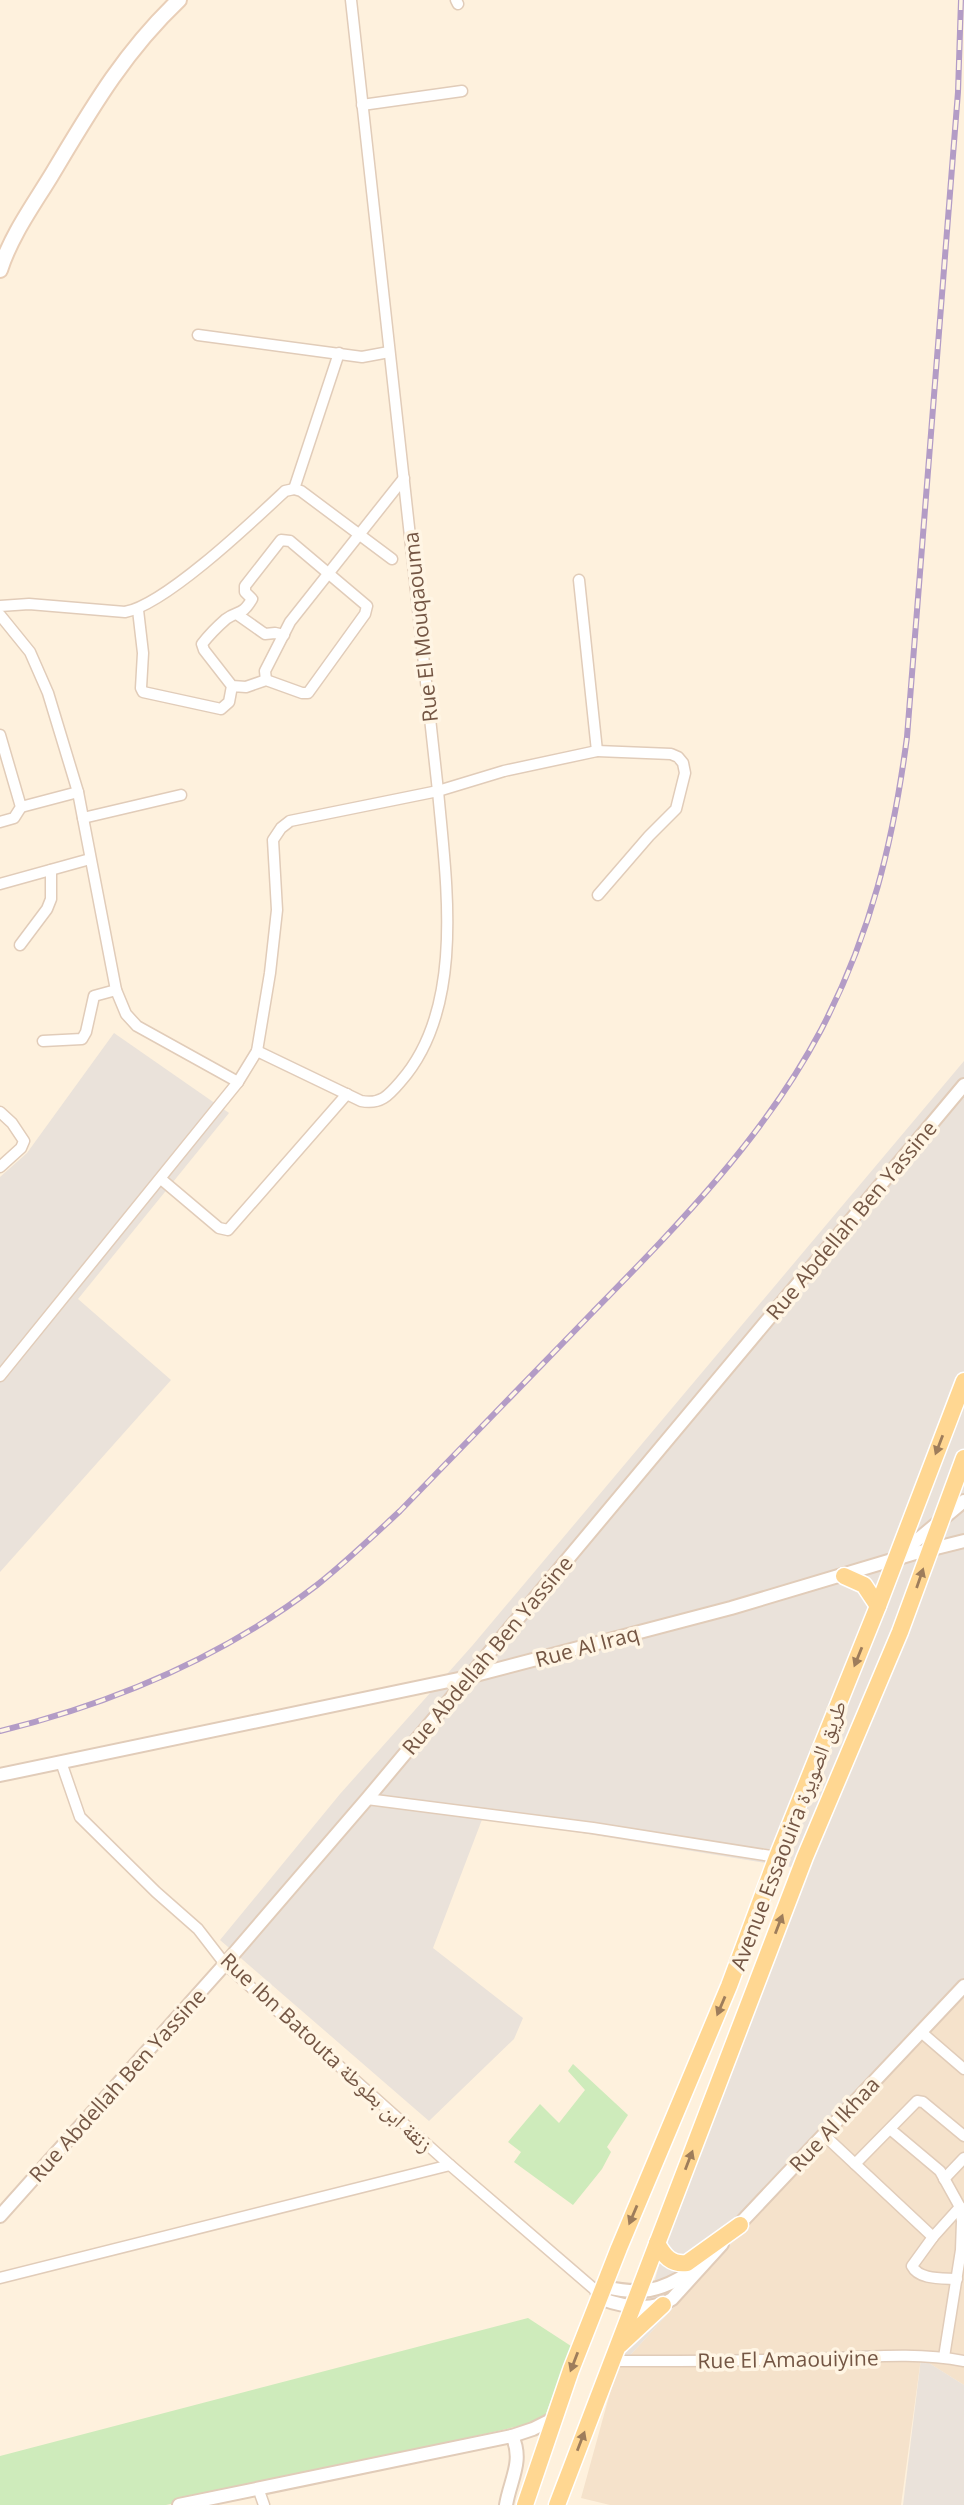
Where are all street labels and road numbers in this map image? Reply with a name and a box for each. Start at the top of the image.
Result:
street label: Rue El Mouqaouma [396,531,444,723]
street label: Rue Abdellah Ben Yassine [759,1115,943,1325]
street label: Rue Abdellah Ben Yassine [395,1550,579,1760]
street label: Rue Al Iraq [532,1619,642,1673]
street label: Avenue Essaouira طريق الصويرة [724,1696,852,1974]
street label: Rue Ibn Batouta زنقة ابن بطوطة [215,1946,439,2158]
street label: Rue Abdellah Ben Yassine [22,1982,212,2188]
street label: Rue Al Ikhaa [783,2070,885,2178]
street label: Rue El Amaouiyine [697,2343,879,2375]

